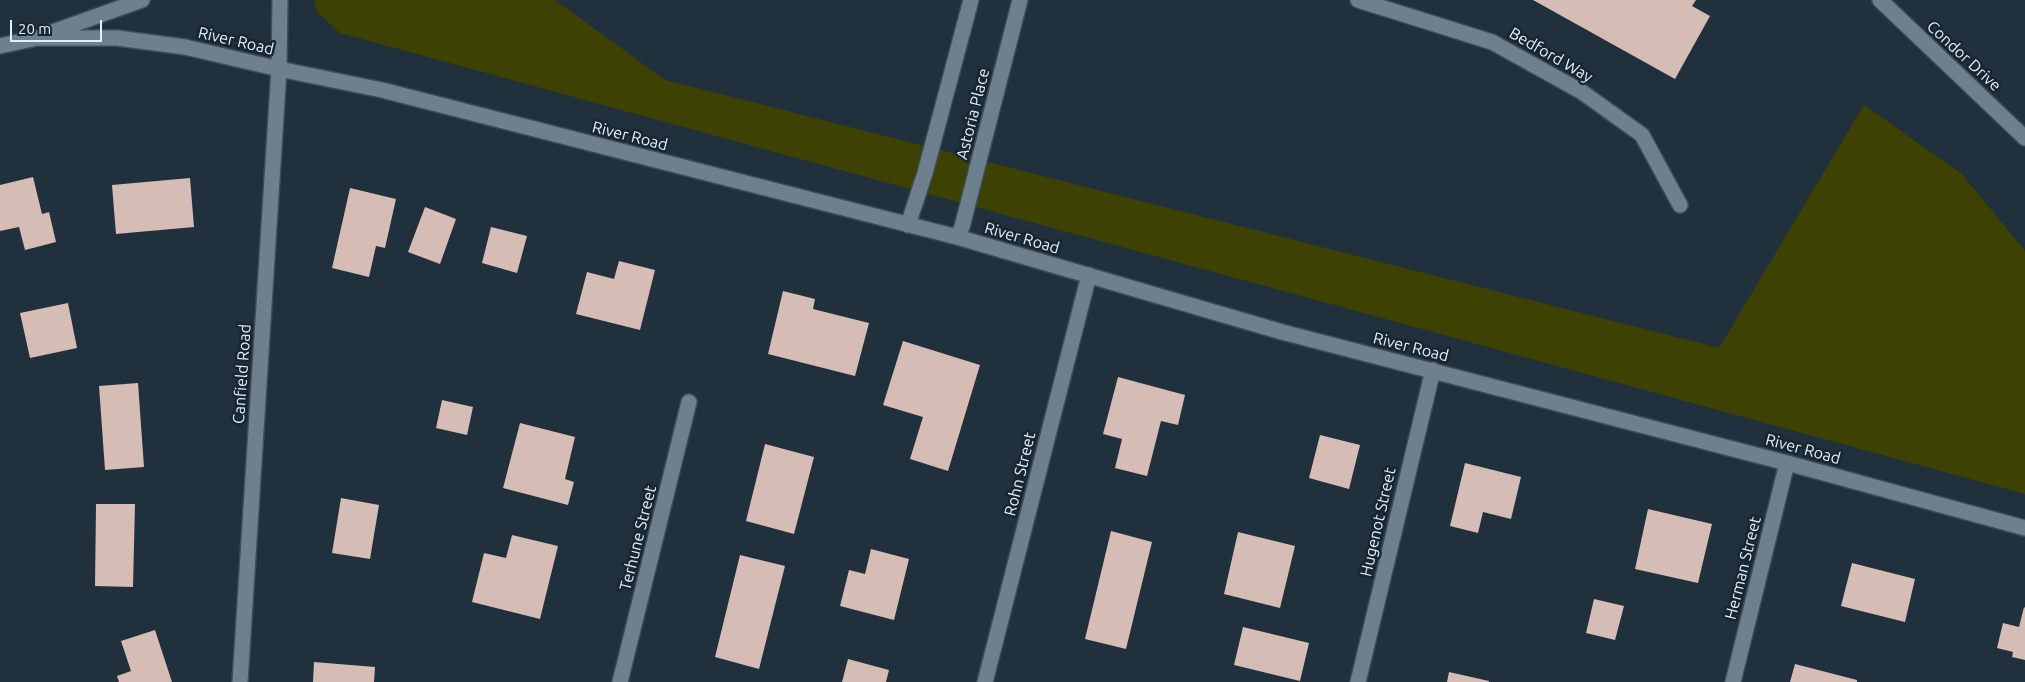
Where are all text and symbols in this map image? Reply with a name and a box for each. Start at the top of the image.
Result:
scale bar [12,10,105,42]
street label: Condor Drive [1923,17,2005,95]
text: 20 m [18,20,51,37]
street label: River Road [196,23,276,59]
street label: Bedford Way [1506,23,1596,87]
street label: Astoria Place [952,66,994,162]
street label: River Road [590,117,670,155]
street label: River Road [982,218,1062,258]
street label: Canfield Road [229,323,255,425]
street label: River Road [1371,328,1451,366]
street label: Rohn Street [1000,430,1040,518]
street label: River Road [1763,430,1843,468]
street label: Hugenot Street [1356,466,1400,578]
street label: Terhune Street [616,483,660,593]
street label: Herman Street [1721,514,1765,622]

